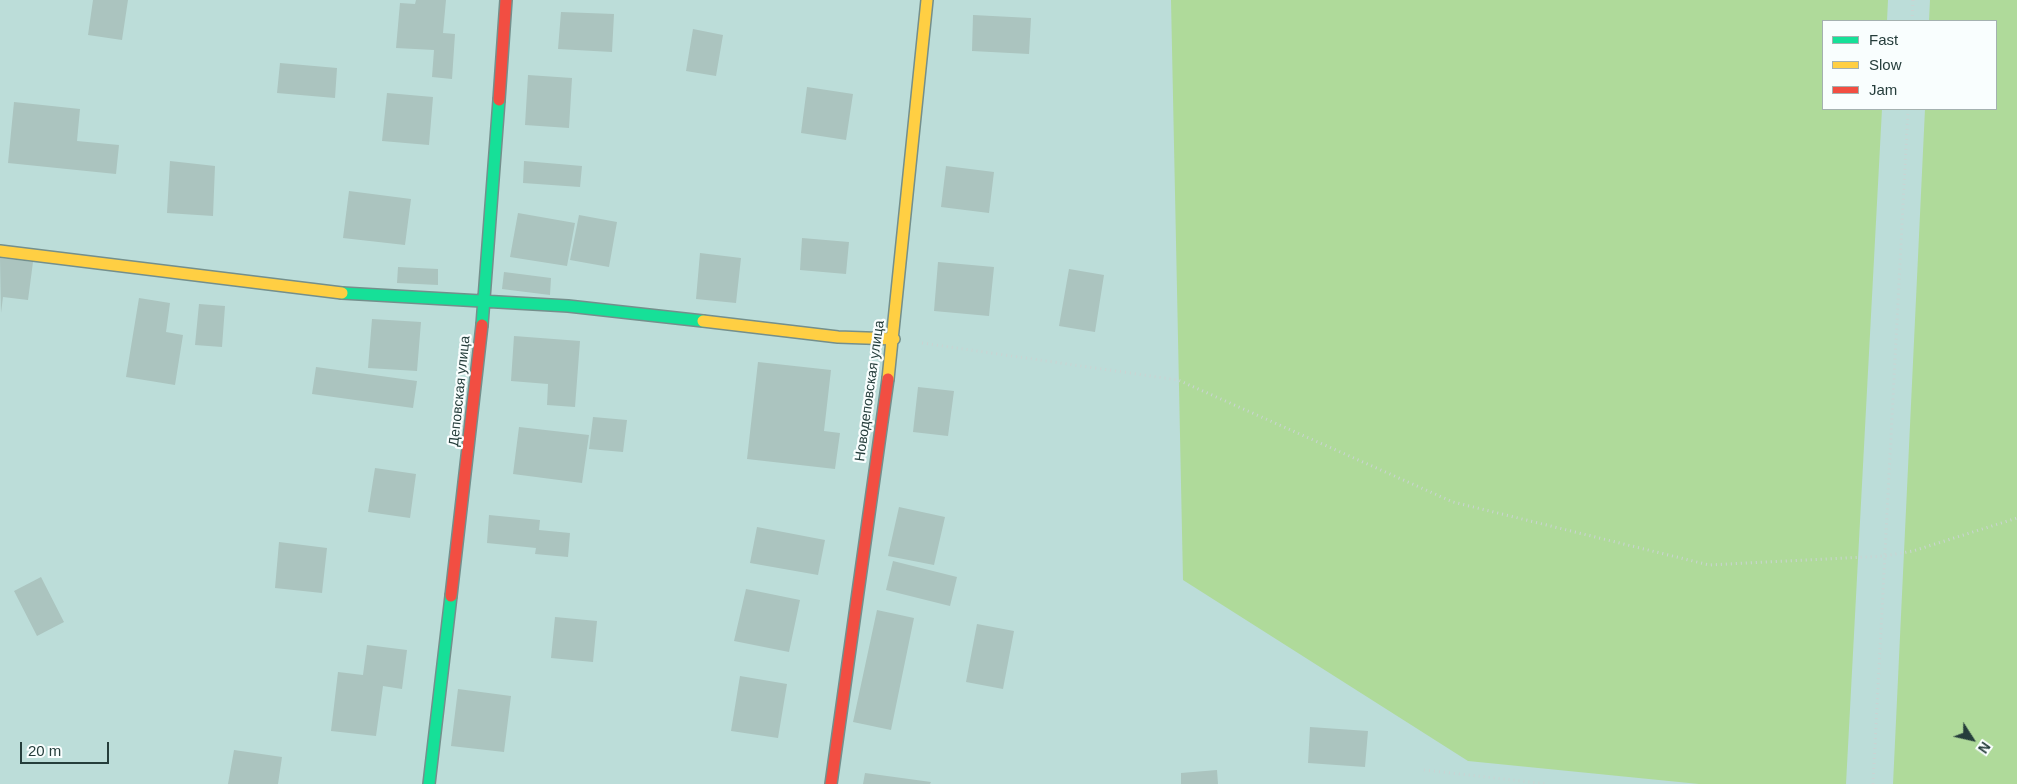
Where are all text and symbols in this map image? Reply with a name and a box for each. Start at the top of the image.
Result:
legend [1822,20,1997,110]
text: Fast [1869,31,1898,48]
text: Slow [1869,56,1902,73]
text: Jam [1869,81,1897,98]
street label: Новодеповская улица [852,319,888,463]
street label: Деповская улица [446,335,474,447]
north arrow [1947,714,1997,764]
scale bar [22,732,111,764]
text: N [1975,739,1994,756]
text: 20 m [28,742,61,759]

